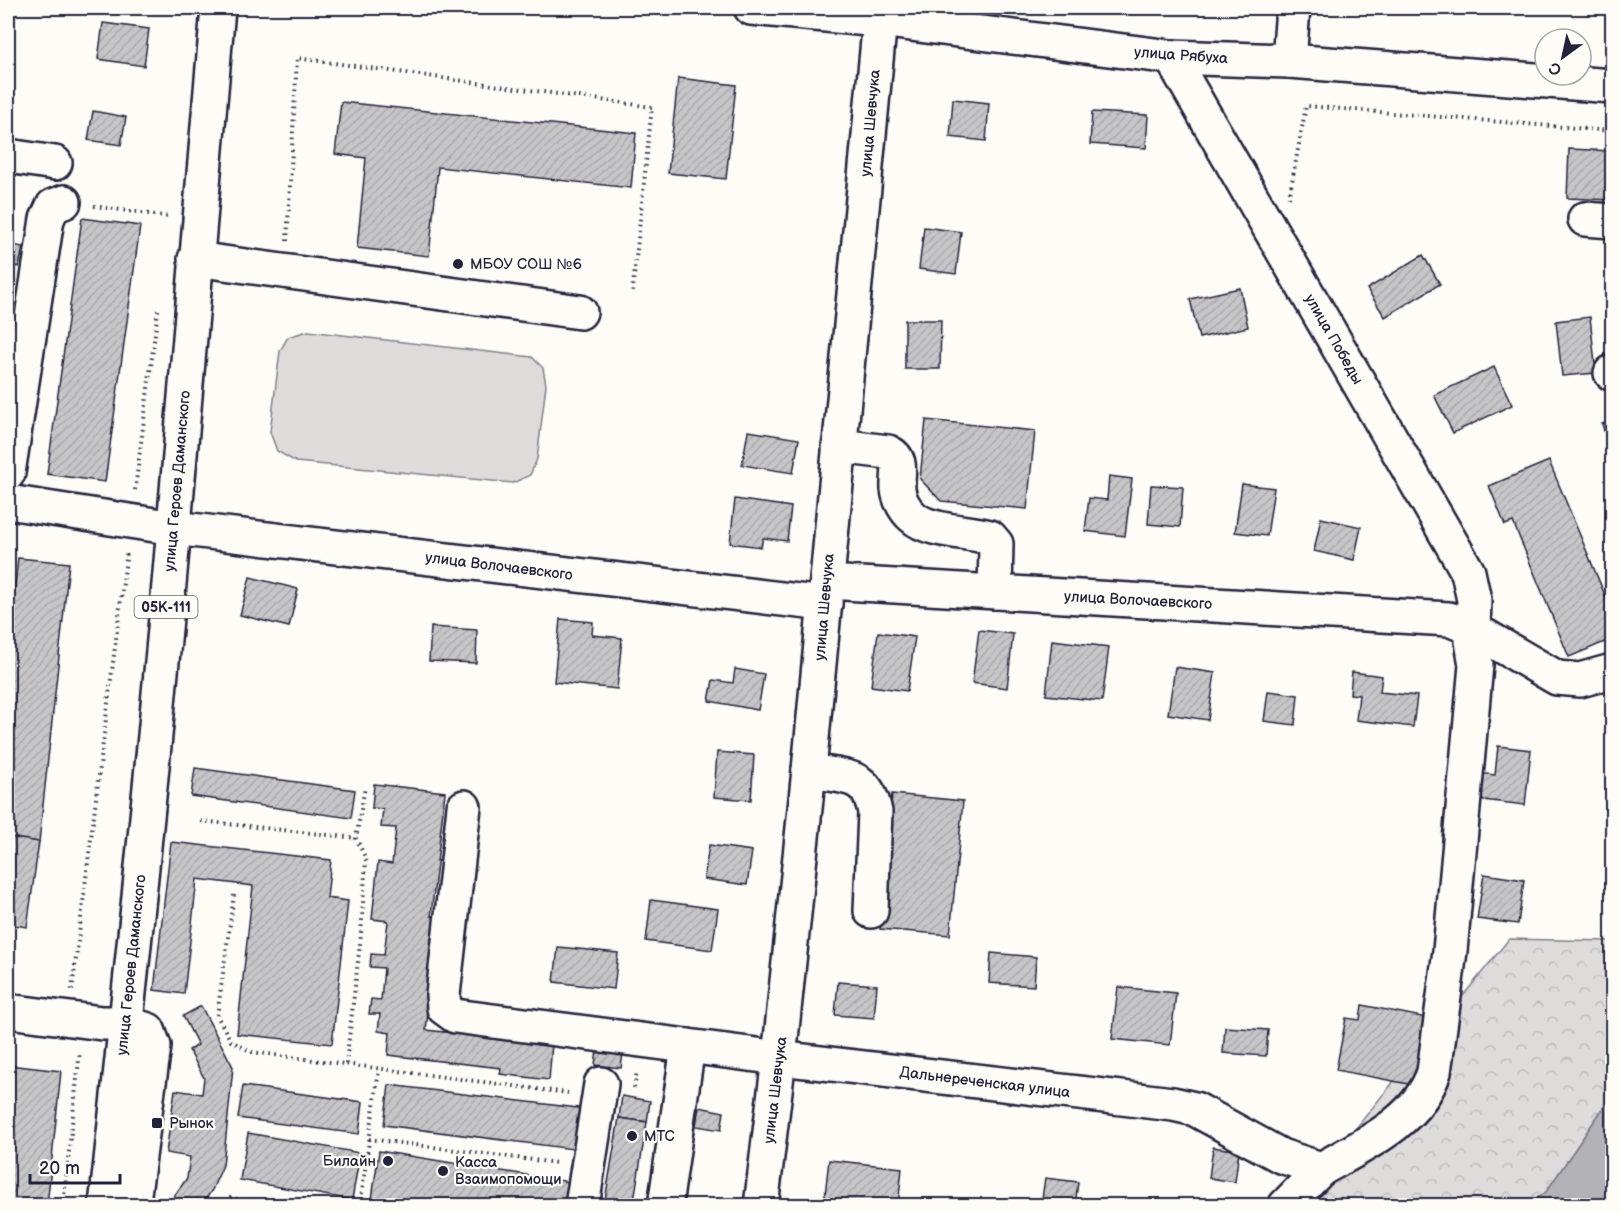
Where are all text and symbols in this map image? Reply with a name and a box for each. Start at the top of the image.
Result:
north arrow [1533,27,1593,87]
street label: улица Рябуха [1133,43,1229,68]
text: С [1546,57,1565,79]
street label: улица Шевчука [856,69,885,177]
place label: МБОУ СОШ №6 [470,255,582,274]
marker: МБОУ СОШ №6 [451,257,465,271]
street label: улица Победы [1300,291,1367,388]
street label: улица Героев Даманского [160,390,195,572]
street label: улица Волочаевского [424,548,574,585]
street label: улица Шевчука [810,553,839,661]
street label: улица Волочаевского [1063,587,1213,614]
road number: 05К-111 [134,596,198,618]
street label: улица Героев Даманского [113,874,150,1056]
street label: улица Шевчука [760,1035,791,1145]
street label: Дальнереченская улица [899,1063,1071,1102]
place label: Рынок [169,1114,214,1133]
marker: Рынок [150,1116,164,1130]
place label: МТС [644,1127,675,1146]
marker: МТС [625,1129,639,1143]
scale bar [30,1147,120,1185]
place label: Билайн [323,1152,376,1171]
place label: Касса Взаимопомощи [455,1153,562,1189]
marker: Билайн [381,1154,395,1168]
text: 20 m [39,1158,80,1179]
marker: Касса Взаимопомощи [436,1164,450,1178]

